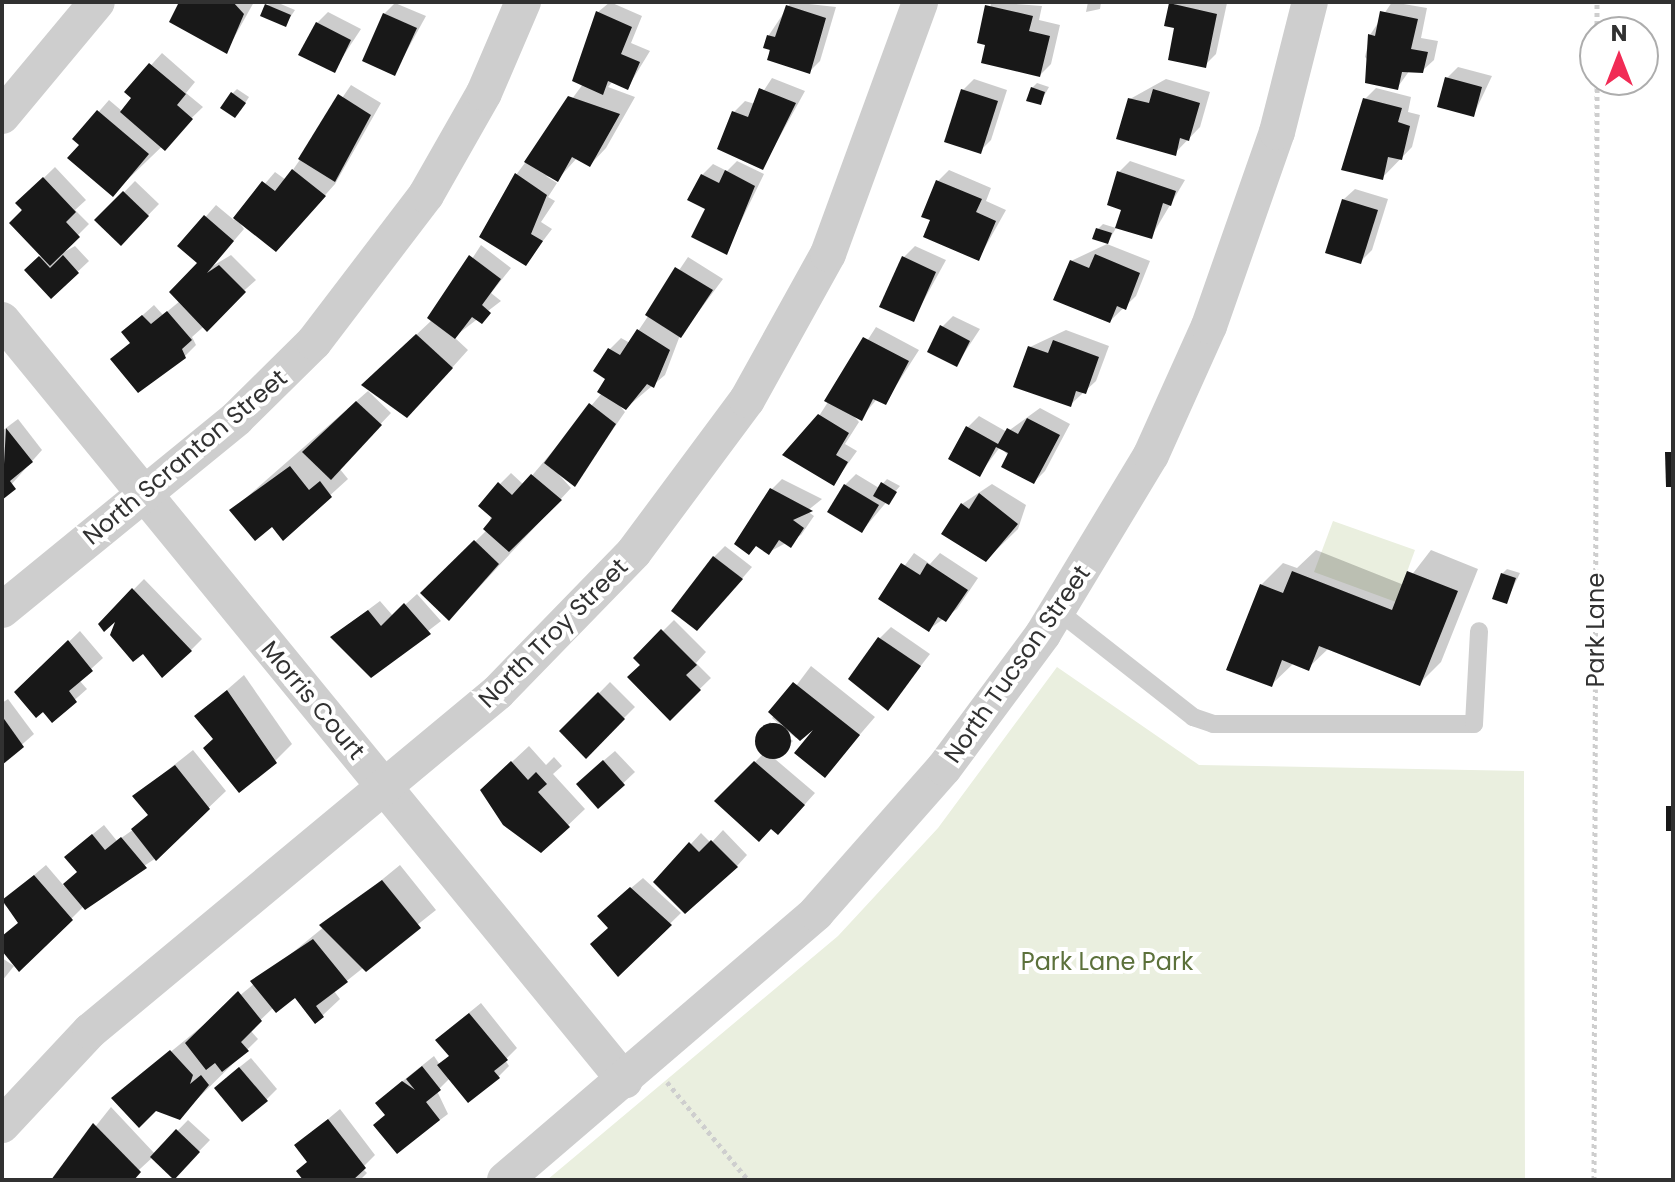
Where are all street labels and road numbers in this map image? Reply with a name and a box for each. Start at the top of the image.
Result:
street label: North Scranton Street [77,363,293,551]
street label: North Troy Street [472,552,634,714]
street label: North Tucson Street [938,560,1096,768]
street label: Park Lane [1582,573,1610,687]
street label: Morris Court [255,635,371,765]

